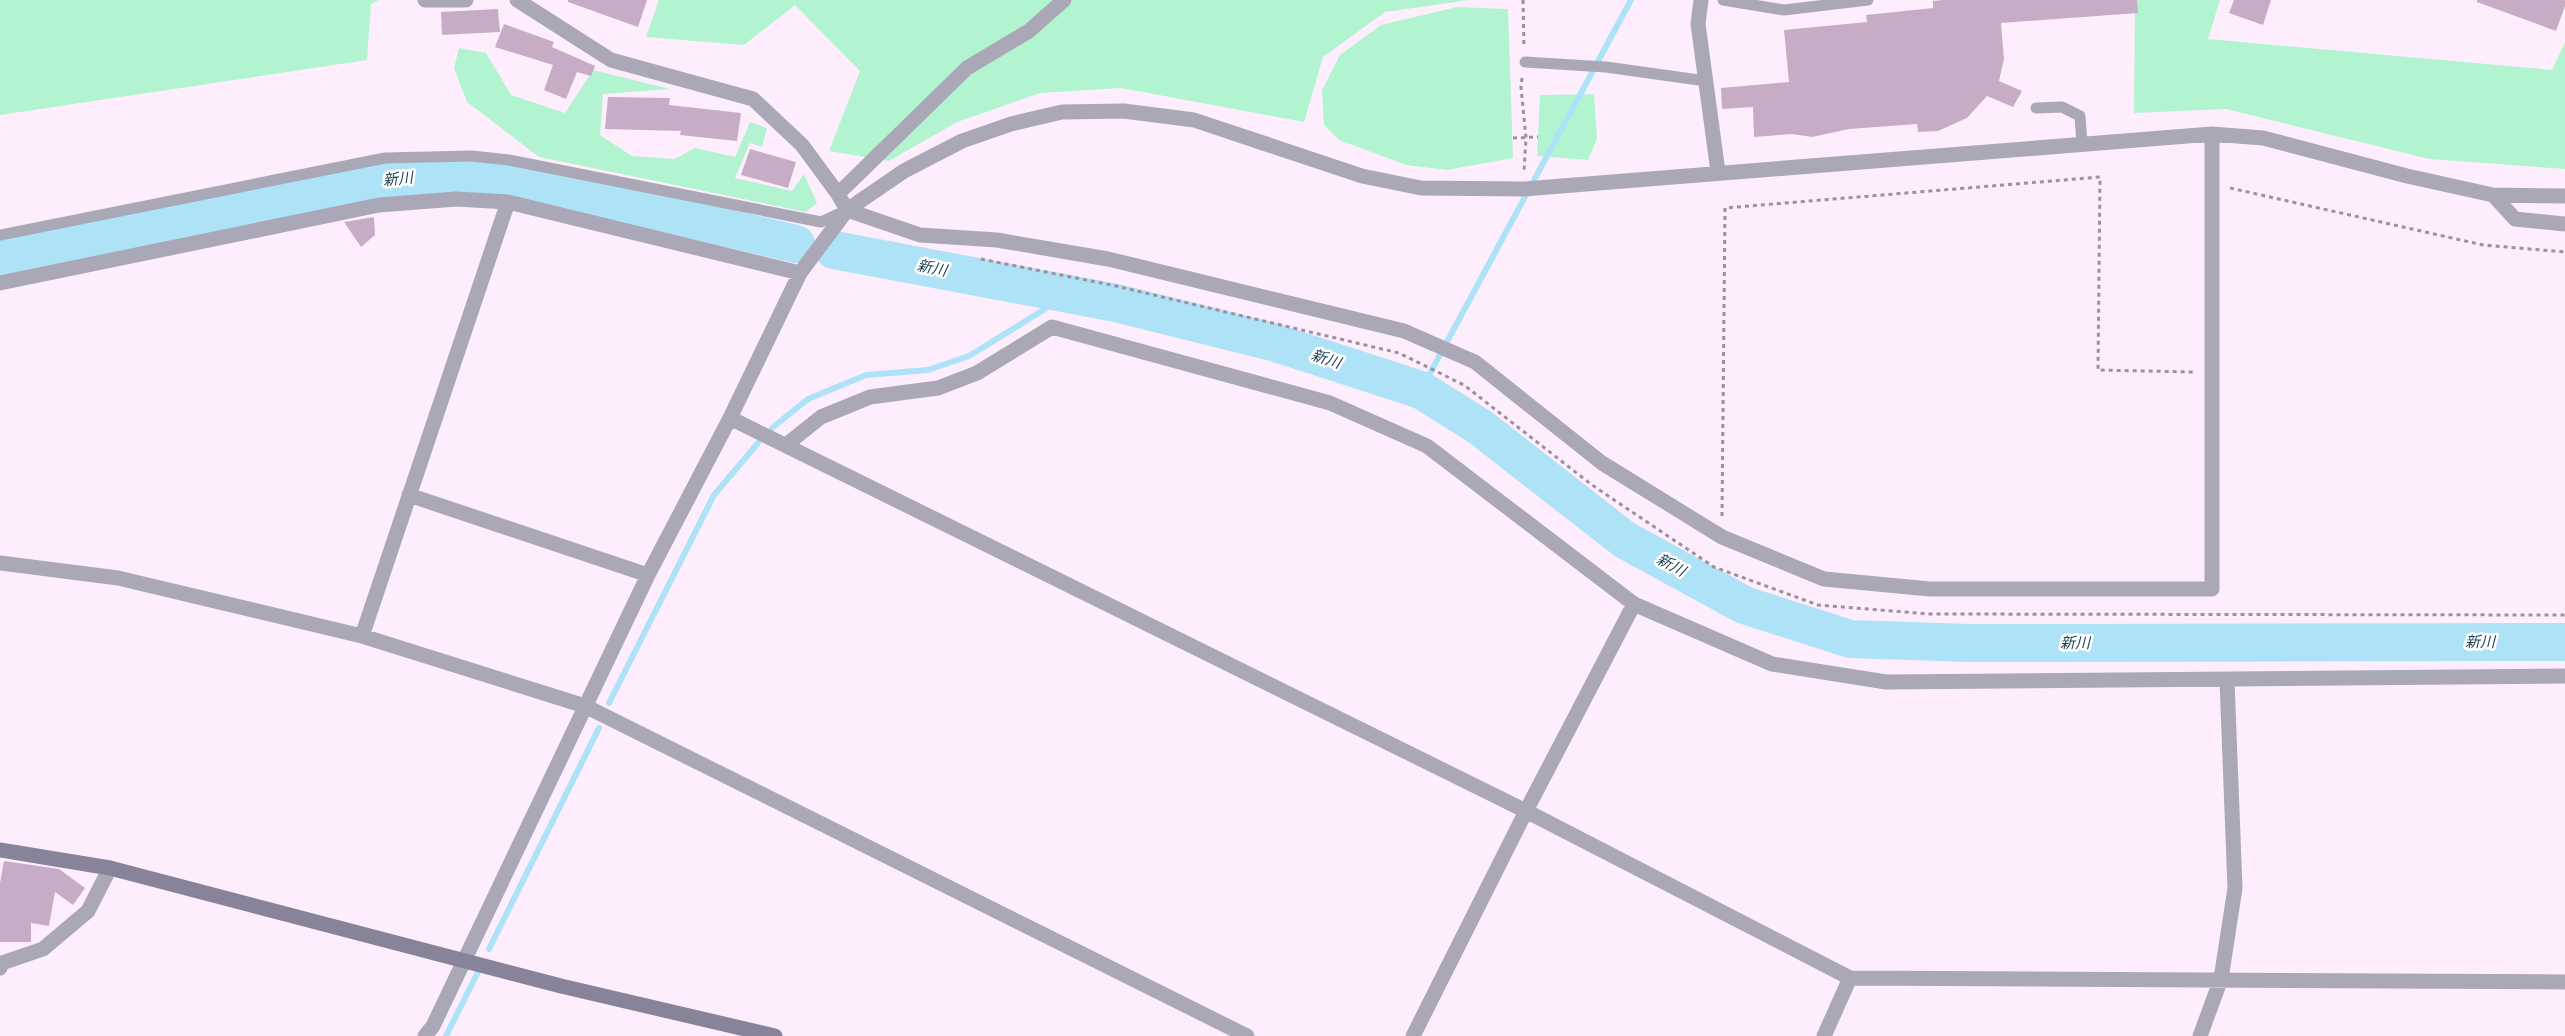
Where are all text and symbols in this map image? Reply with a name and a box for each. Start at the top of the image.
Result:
water label: 新川 [382,168,416,189]
water label: 新川 [916,256,950,279]
water label: 新川 [1309,346,1345,372]
water label: 新川 [1654,550,1690,580]
water label: 新川 [2465,633,2497,650]
water label: 新川 [2060,634,2092,651]

